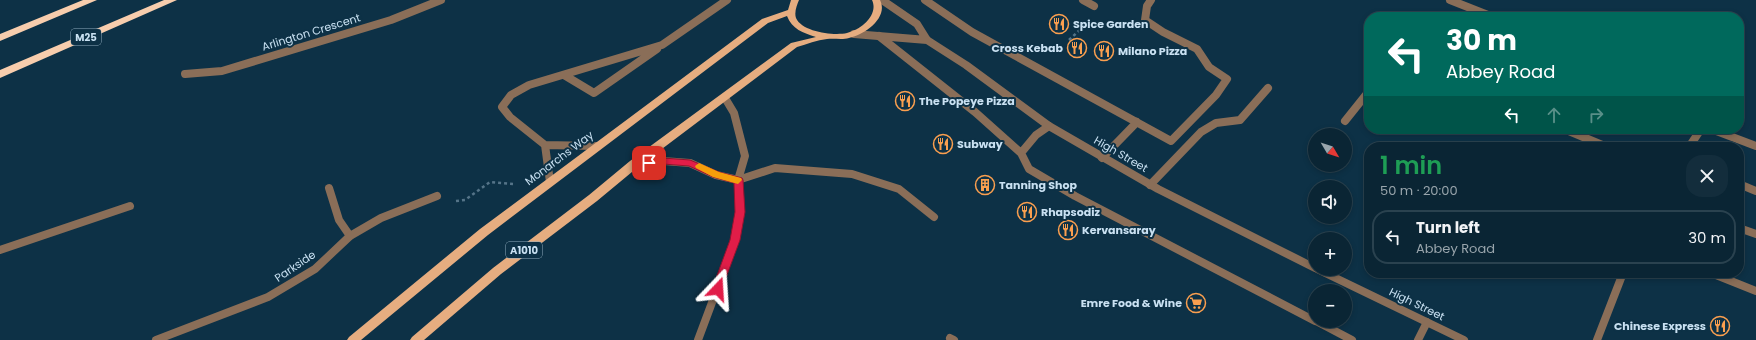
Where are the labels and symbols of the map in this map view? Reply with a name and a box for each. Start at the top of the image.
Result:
street label: Arlington Crescent [260,9,362,55]
restaurant icon: Spice Garden [1048,13,1070,35]
place label: Spice Garden [1073,16,1148,32]
road number: M25 [71,29,101,45]
restaurant icon: Cross Kebab [1066,37,1088,59]
place label: Cross Kebab [991,40,1064,56]
restaurant icon: Milano Pizza [1093,40,1115,62]
place label: Milano Pizza [1118,43,1187,59]
restaurant icon: The Popeye Pizza [894,90,916,112]
place label: The Popeye Pizza [919,93,1015,109]
street label: Monarchs Way [521,126,597,189]
north arrow [1308,128,1352,172]
street label: High Street [1091,132,1151,176]
restaurant icon: Subway [932,133,954,155]
place label: Subway [957,136,1003,152]
pin [632,146,666,180]
building icon: Tanning Shop [974,174,996,196]
place label: Tanning Shop [999,177,1077,193]
restaurant icon: Rhapsodiz [1016,201,1038,223]
place label: Rhapsodiz [1041,204,1100,220]
restaurant icon: Kervansaray [1057,219,1079,241]
place label: Kervansaray [1082,222,1156,238]
road number: A1010 [506,242,542,258]
street label: Parkside [271,246,319,286]
position arrow [697,268,739,310]
street label: High Street [1387,284,1447,324]
supermarket icon: Emre Food & Wine [1185,292,1207,314]
place label: Emre Food & Wine [1081,295,1182,311]
restaurant icon: Chinese Express [1709,315,1731,337]
place label: Chinese Express [1614,318,1706,334]

